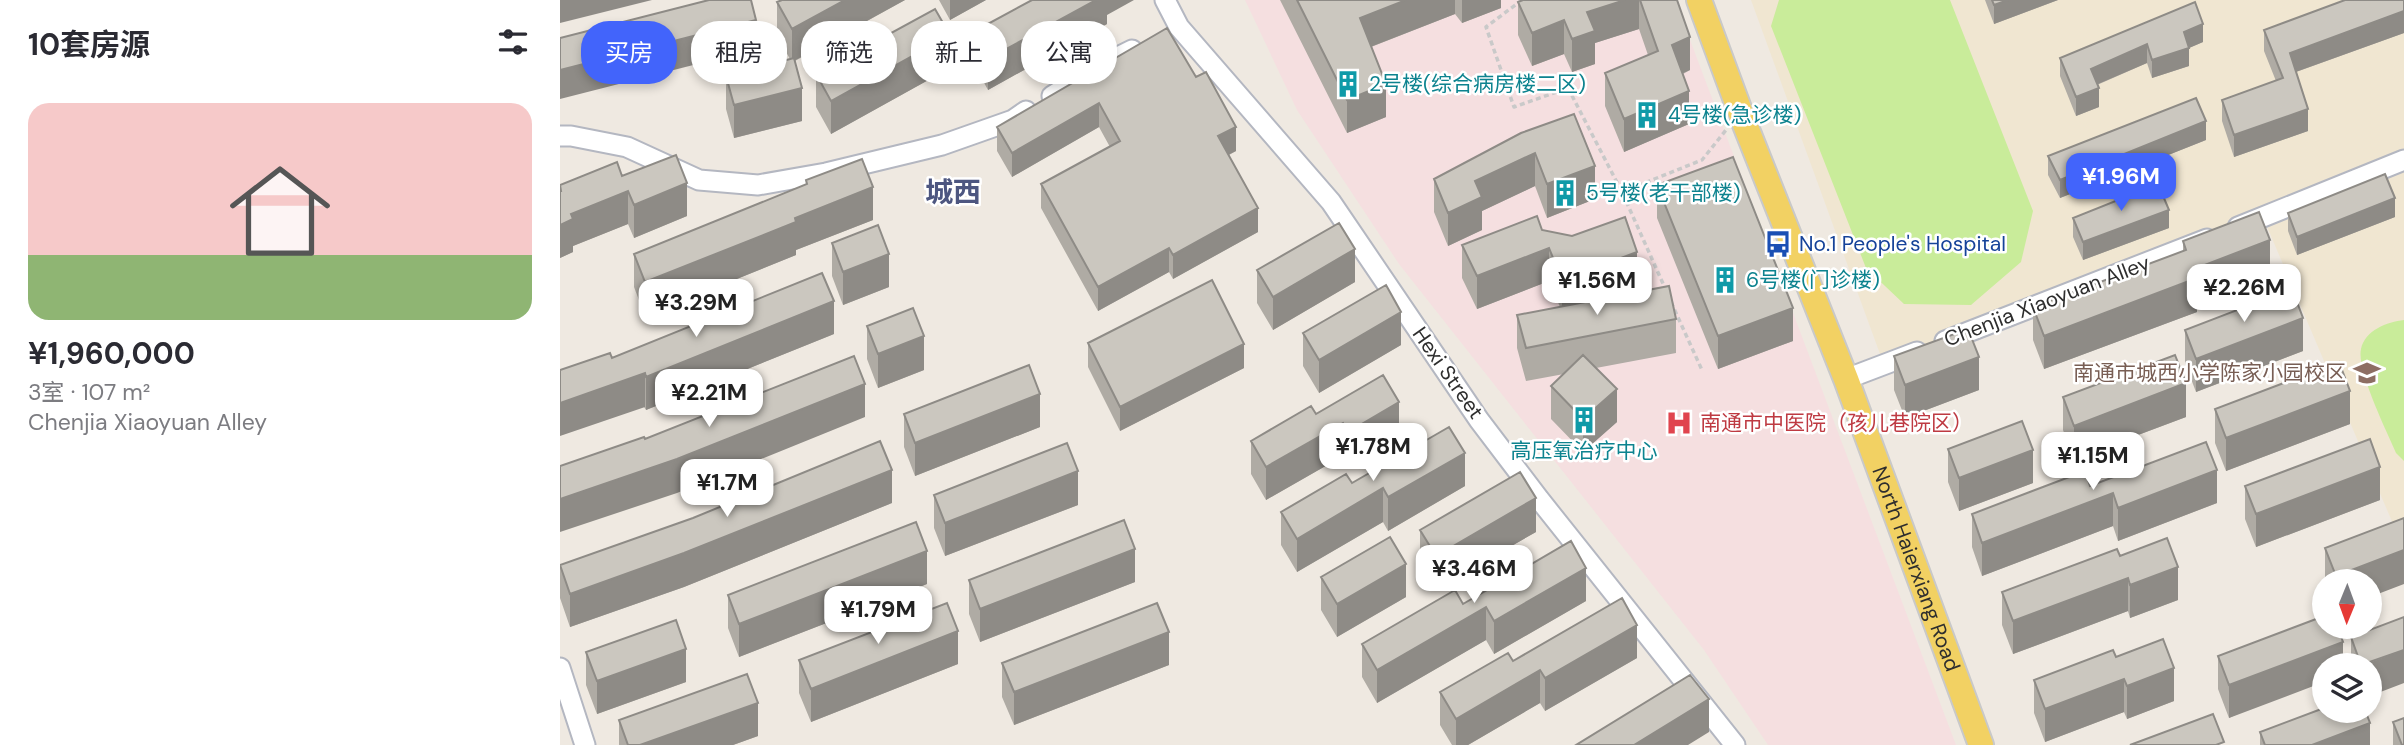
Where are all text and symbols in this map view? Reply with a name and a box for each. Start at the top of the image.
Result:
chip: 买房 [581,21,677,84]
chip: 租房 [691,21,787,84]
chip: 筛选 [801,21,897,84]
chip: 新上 [911,21,1007,84]
chip: 公寓 [1021,21,1117,84]
icon: filters [494,23,532,61]
text: 10套房源 [28,25,150,64]
building icon: 2号楼(综合病房楼二区) [1333,69,1363,99]
place label: 2号楼(综合病房楼二区) [1369,70,1586,98]
building icon: 4号楼(急诊楼) [1632,100,1662,130]
place label: 4号楼(急诊楼) [1668,101,1801,129]
icon: home [217,148,343,274]
pin: ¥1.96M [2064,154,2178,213]
text: ¥1.96M [2082,161,2160,191]
district label: 城西 [925,174,981,211]
building icon: 5号楼(老干部楼) [1550,178,1580,208]
place label: 5号楼(老干部楼) [1586,179,1740,207]
bus stop icon: No.1 People's Hospital [1763,229,1793,259]
place label: No.1 People's Hospital [1799,230,2006,258]
street label: Chenjia Xiaoyuan Alley [1940,249,2154,353]
pin: ¥1.56M [1540,258,1654,317]
pin: ¥2.26M [2187,264,2301,324]
text: ¥1.56M [1558,265,1636,295]
building icon: 6号楼(门诊楼) [1710,265,1740,295]
place label: 6号楼(门诊楼) [1746,266,1880,294]
text: ¥2.26M [2203,272,2285,302]
pin: ¥3.29M [639,280,753,339]
text: ¥3.29M [655,287,737,317]
street label: Hexi Street [1406,321,1490,425]
text: ¥1,960,000 [28,334,195,373]
school or university icon: 南通市城西小学陈家小园校区 [2352,358,2382,388]
place label: 南通市城西小学陈家小园校区 [2073,359,2346,387]
pin: ¥2.21M [652,370,766,429]
text: 3室 · 107 m² [28,377,150,407]
text: ¥2.21M [671,377,747,407]
building icon: 高压氧治疗中心 [1569,405,1599,435]
text: Chenjia Xiaoyuan Alley [28,407,267,437]
hospital icon: 南通市中医院（孩儿巷院区） [1664,408,1694,438]
place label: 南通市中医院（孩儿巷院区） [1700,409,1973,437]
pin: ¥1.78M [1316,424,1430,483]
text: ¥1.78M [1335,431,1411,461]
pin: ¥1.15M [2036,433,2150,492]
place label: 高压氧治疗中心 [1511,437,1658,465]
text: ¥1.15M [2057,440,2129,470]
pin: ¥1.7M [678,460,776,519]
street label: North Haierxiang Road [1865,463,1967,675]
text: ¥1.7M [696,467,758,497]
pin: ¥3.46M [1417,546,1531,605]
text: ¥3.46M [1432,553,1516,583]
north arrow [2312,569,2382,639]
map controls [2312,569,2382,723]
pin: ¥1.79M [821,586,935,646]
text: ¥1.79M [840,594,916,624]
button: layers [2312,653,2382,723]

